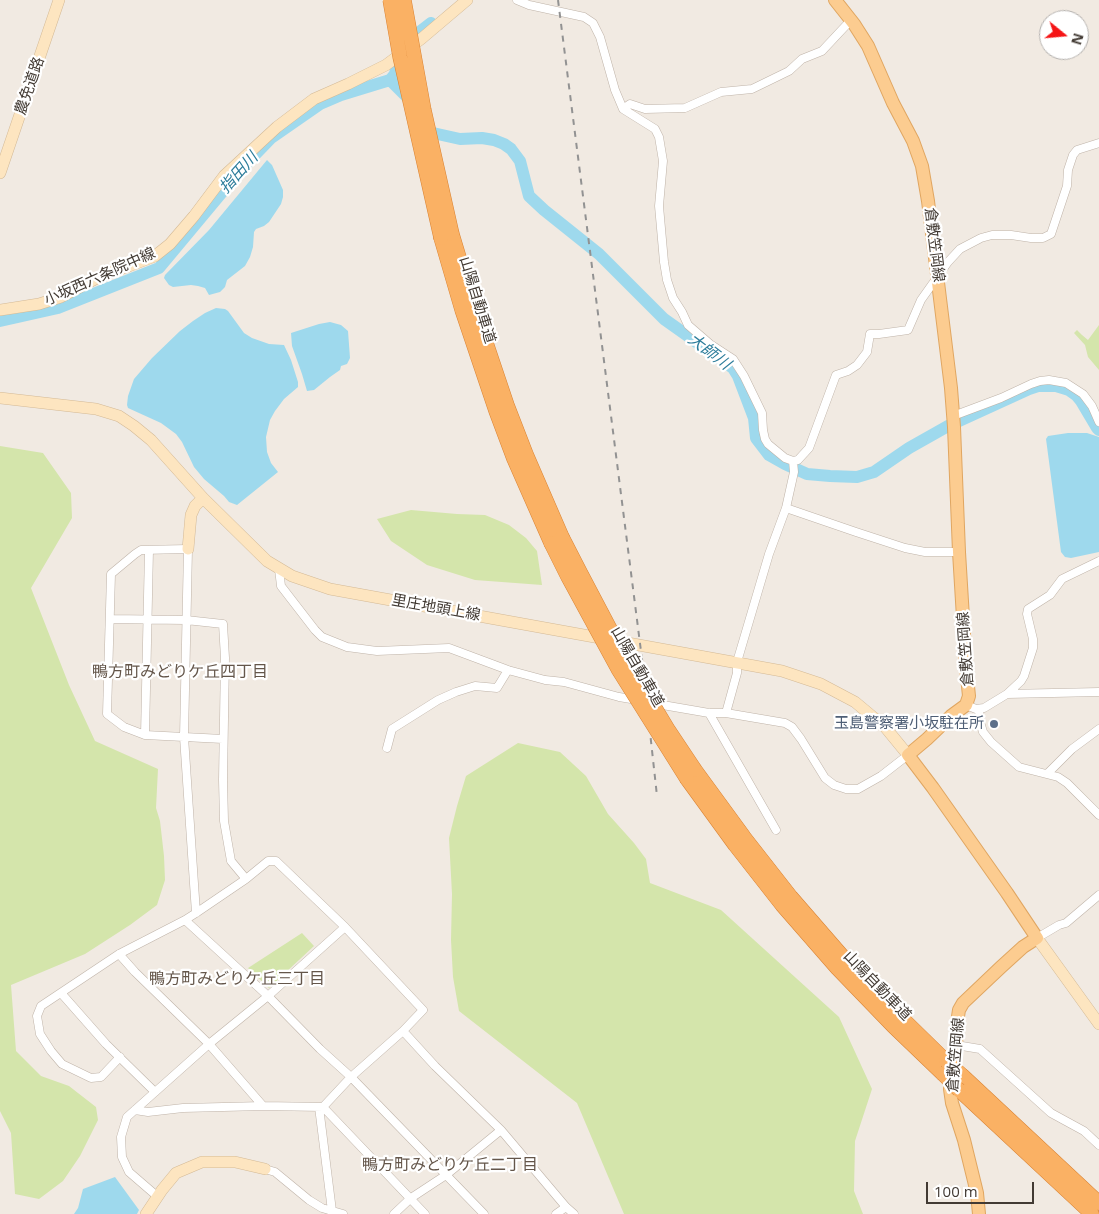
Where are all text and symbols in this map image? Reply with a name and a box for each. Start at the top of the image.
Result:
north arrow [1039,10,1089,60]
text: N [1067,31,1089,47]
street label: 農免道路 [12,55,48,117]
water label: 指田川 [216,149,262,197]
street label: 倉敷笠岡線 [920,207,948,283]
street label: 小坂西六条院中線 [42,244,158,310]
street label: 山陽自動車道 [455,254,499,346]
water label: 大師川 [684,330,734,374]
street label: 里庄地頭上線 [390,591,482,625]
street label: 倉敷笠岡線 [954,611,978,687]
street label: 山陽自動車道 [607,624,667,710]
district label: 鴨方町みどりケ丘四丁目 [92,662,268,682]
place label: 玉島警察署小坂駐在所 [834,715,984,733]
marker: 玉島警察署小坂駐在所 [988,718,1000,730]
street label: 山陽自動車道 [839,947,915,1025]
district label: 鴨方町みどりケ丘三丁目 [149,969,325,989]
street label: 倉敷笠岡線 [944,1017,968,1093]
district label: 鴨方町みどりケ丘二丁目 [362,1155,538,1175]
scale bar [929,1172,1036,1204]
text: 100 m [934,1181,978,1201]

